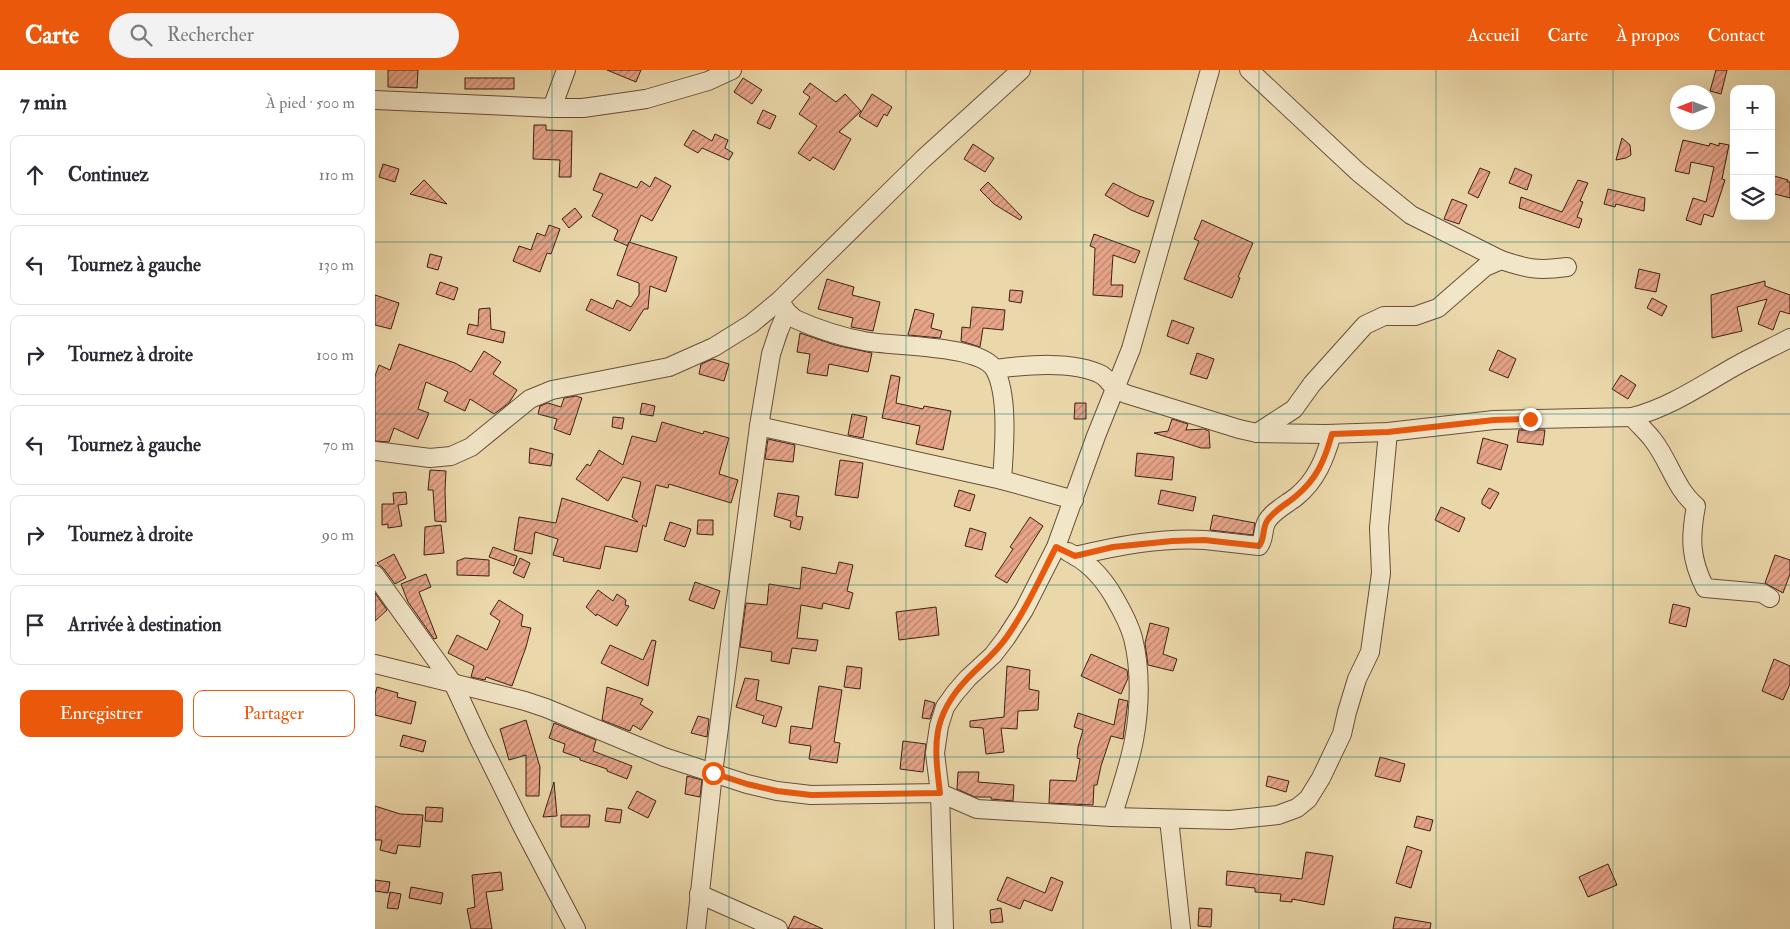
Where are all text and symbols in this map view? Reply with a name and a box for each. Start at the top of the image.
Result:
search box [109,13,459,58]
text: Carte [25,20,79,51]
icon: search [127,21,155,49]
text: Rechercher [167,23,254,47]
text: Accueil [1467,24,1520,47]
text: Carte [1548,24,1588,47]
text: À propos [1616,24,1680,47]
text: Contact [1708,24,1765,47]
north arrow [1670,85,1715,130]
map controls [1730,85,1775,220]
button: + [1730,85,1775,130]
text: 7 min [20,89,67,116]
text: À pied · 500 m [266,93,355,113]
button: − [1730,130,1775,175]
icon: ahead [21,161,49,189]
text: Continuez [68,163,149,187]
text: 110 m [319,165,354,185]
button: layers [1730,175,1775,220]
icon: left [21,251,49,279]
text: Tournez à gauche [68,253,201,277]
text: 130 m [318,255,354,275]
icon: right [21,341,49,369]
text: Tournez à droite [68,343,193,367]
text: 100 m [316,345,354,365]
route end [1519,408,1542,431]
icon: left [21,431,49,459]
text: Tournez à gauche [68,433,201,457]
text: 70 m [323,435,354,455]
icon: right [21,521,49,549]
text: Tournez à droite [68,523,193,547]
text: 90 m [322,525,354,545]
icon: arrive [21,611,49,639]
text: Arrivée à destination [68,613,222,637]
button: Enregistrer [20,690,183,737]
button: Partager [193,690,355,737]
route start [702,762,725,785]

